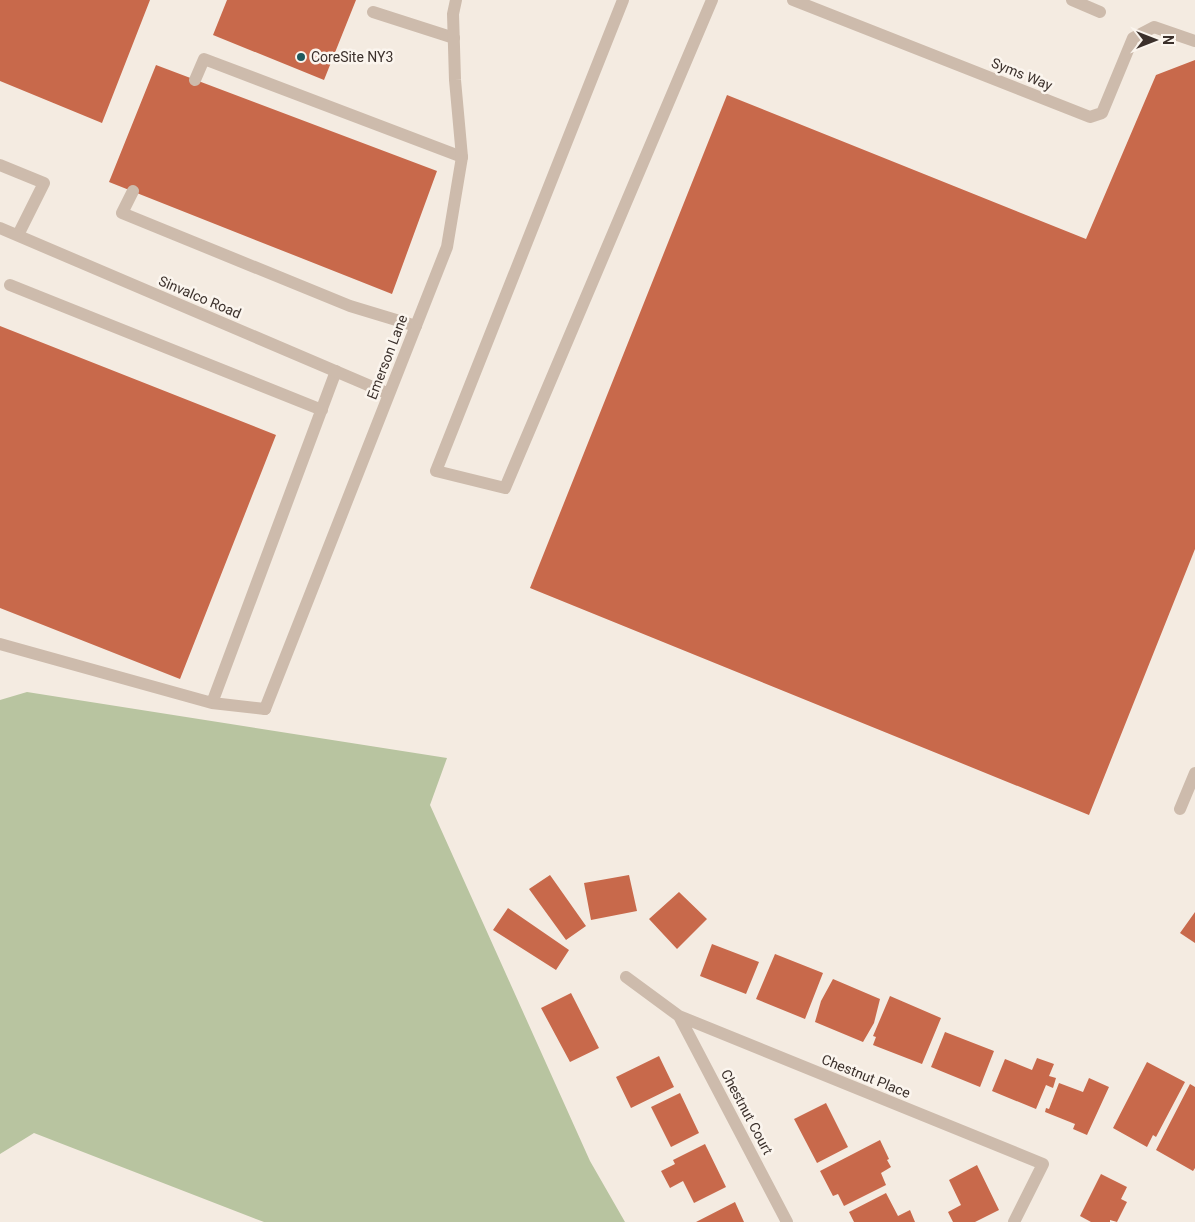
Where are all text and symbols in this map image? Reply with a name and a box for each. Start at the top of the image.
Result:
north arrow [1130,15,1180,65]
text: N [1160,35,1176,45]
place label: CoreSite NY3 [311,49,393,65]
marker: CoreSite NY3 [295,51,307,63]
street label: Syms Way [989,55,1055,94]
street label: Sinvalco Road [156,272,244,322]
street label: Emerson Lane [364,313,410,401]
street label: Chestnut Place [819,1051,913,1101]
street label: Chestnut Court [718,1067,776,1158]

